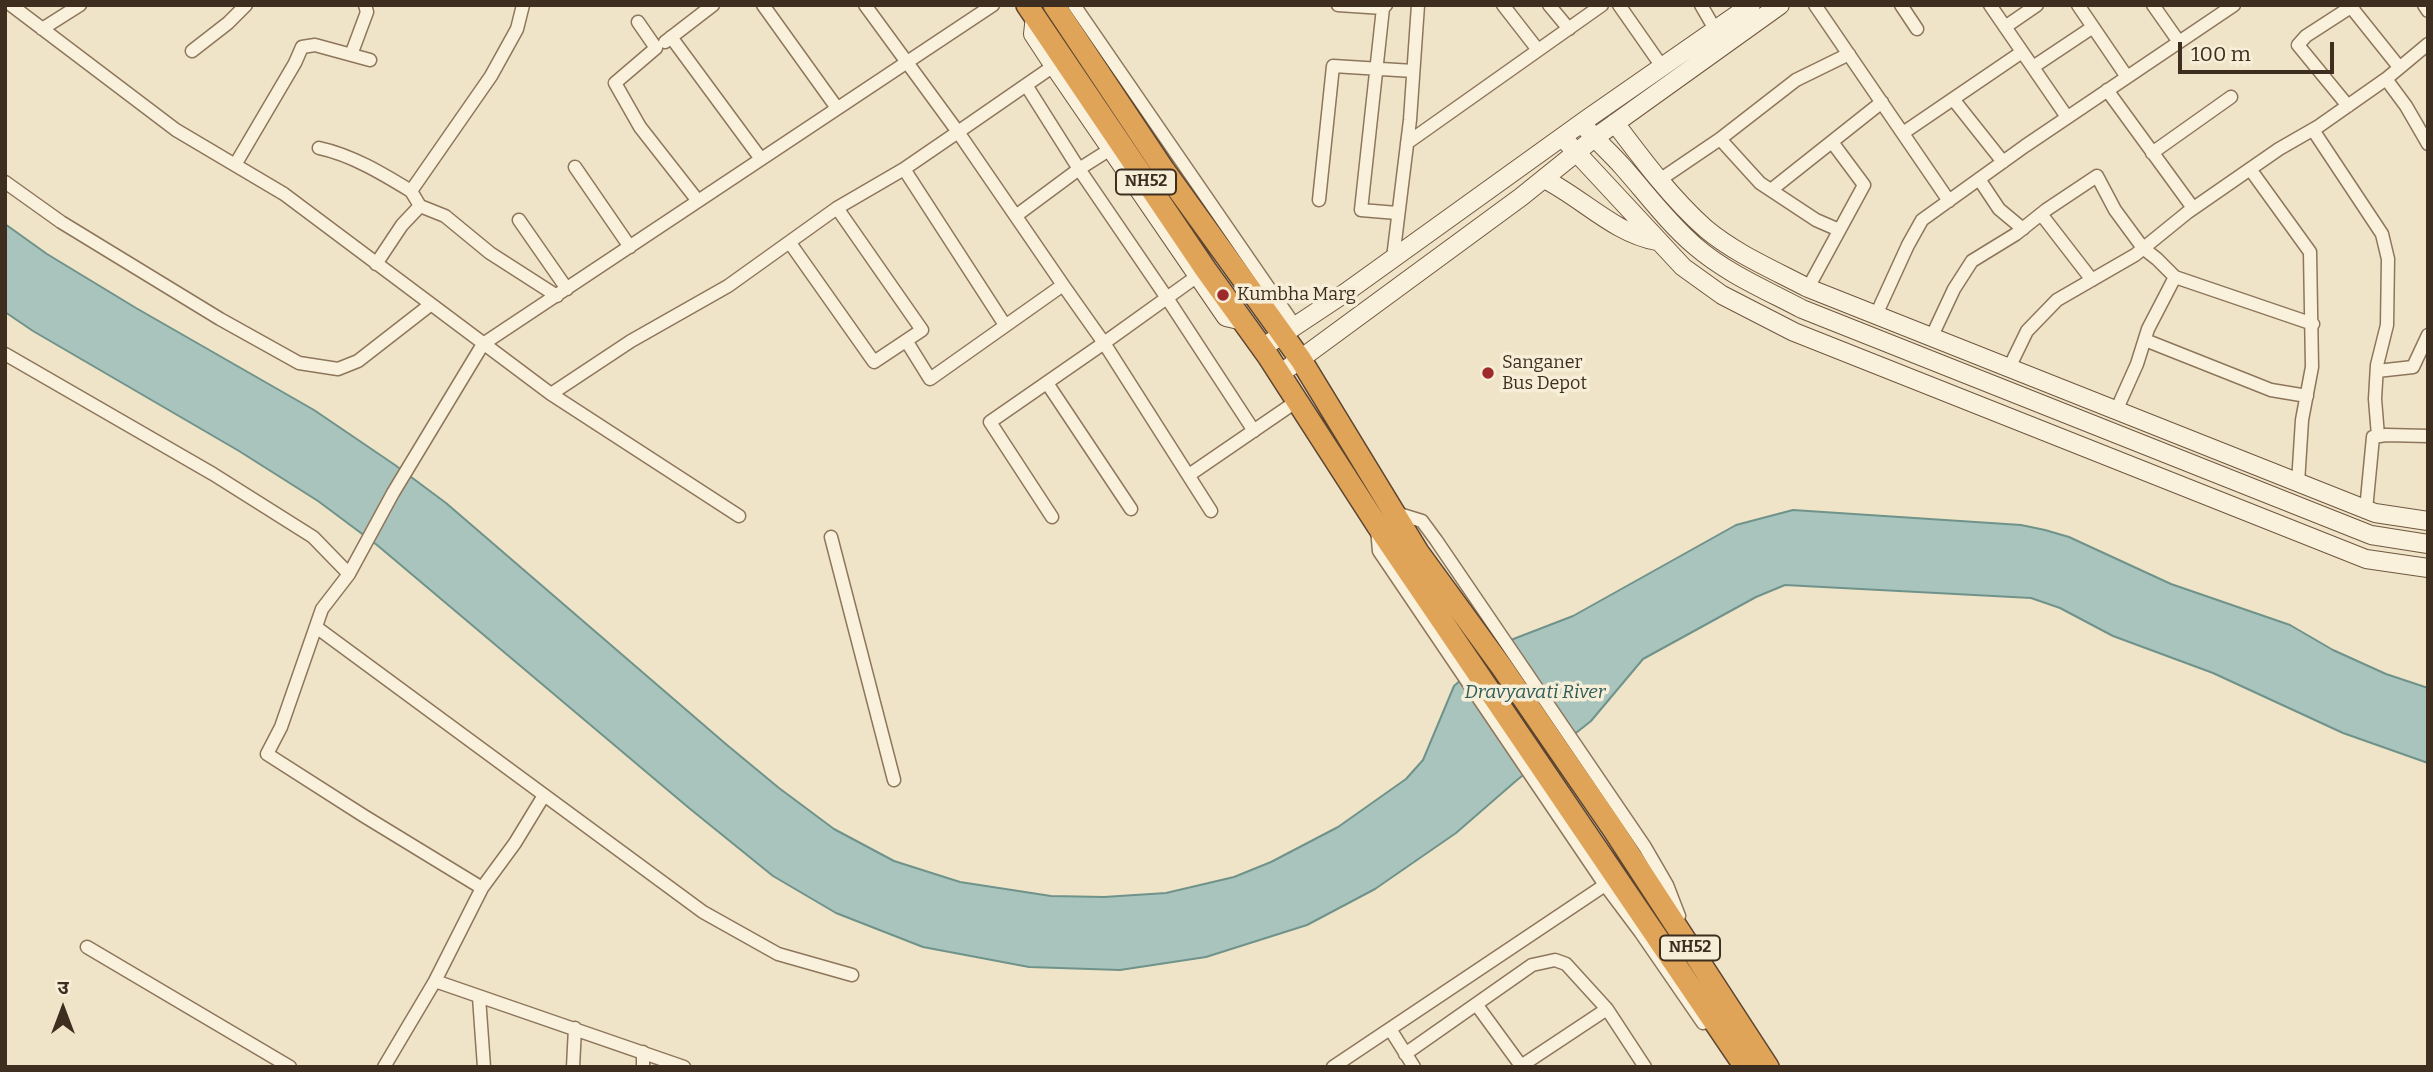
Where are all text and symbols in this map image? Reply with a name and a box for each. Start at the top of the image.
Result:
scale bar [2181,28,2337,72]
text: 100 m [2191,41,2251,67]
road number: NH52 [1116,170,1176,194]
place label: Kumbha Marg [1237,284,1356,306]
marker: Kumbha Marg [1215,287,1231,303]
place label: Sanganer Bus Depot [1502,352,1587,394]
marker: Sanganer Bus Depot [1480,365,1496,381]
water label: Dravyavati River [1464,682,1606,704]
road number: NH52 [1660,936,1720,960]
north arrow [28,974,98,1044]
text: उ [57,976,69,999]

